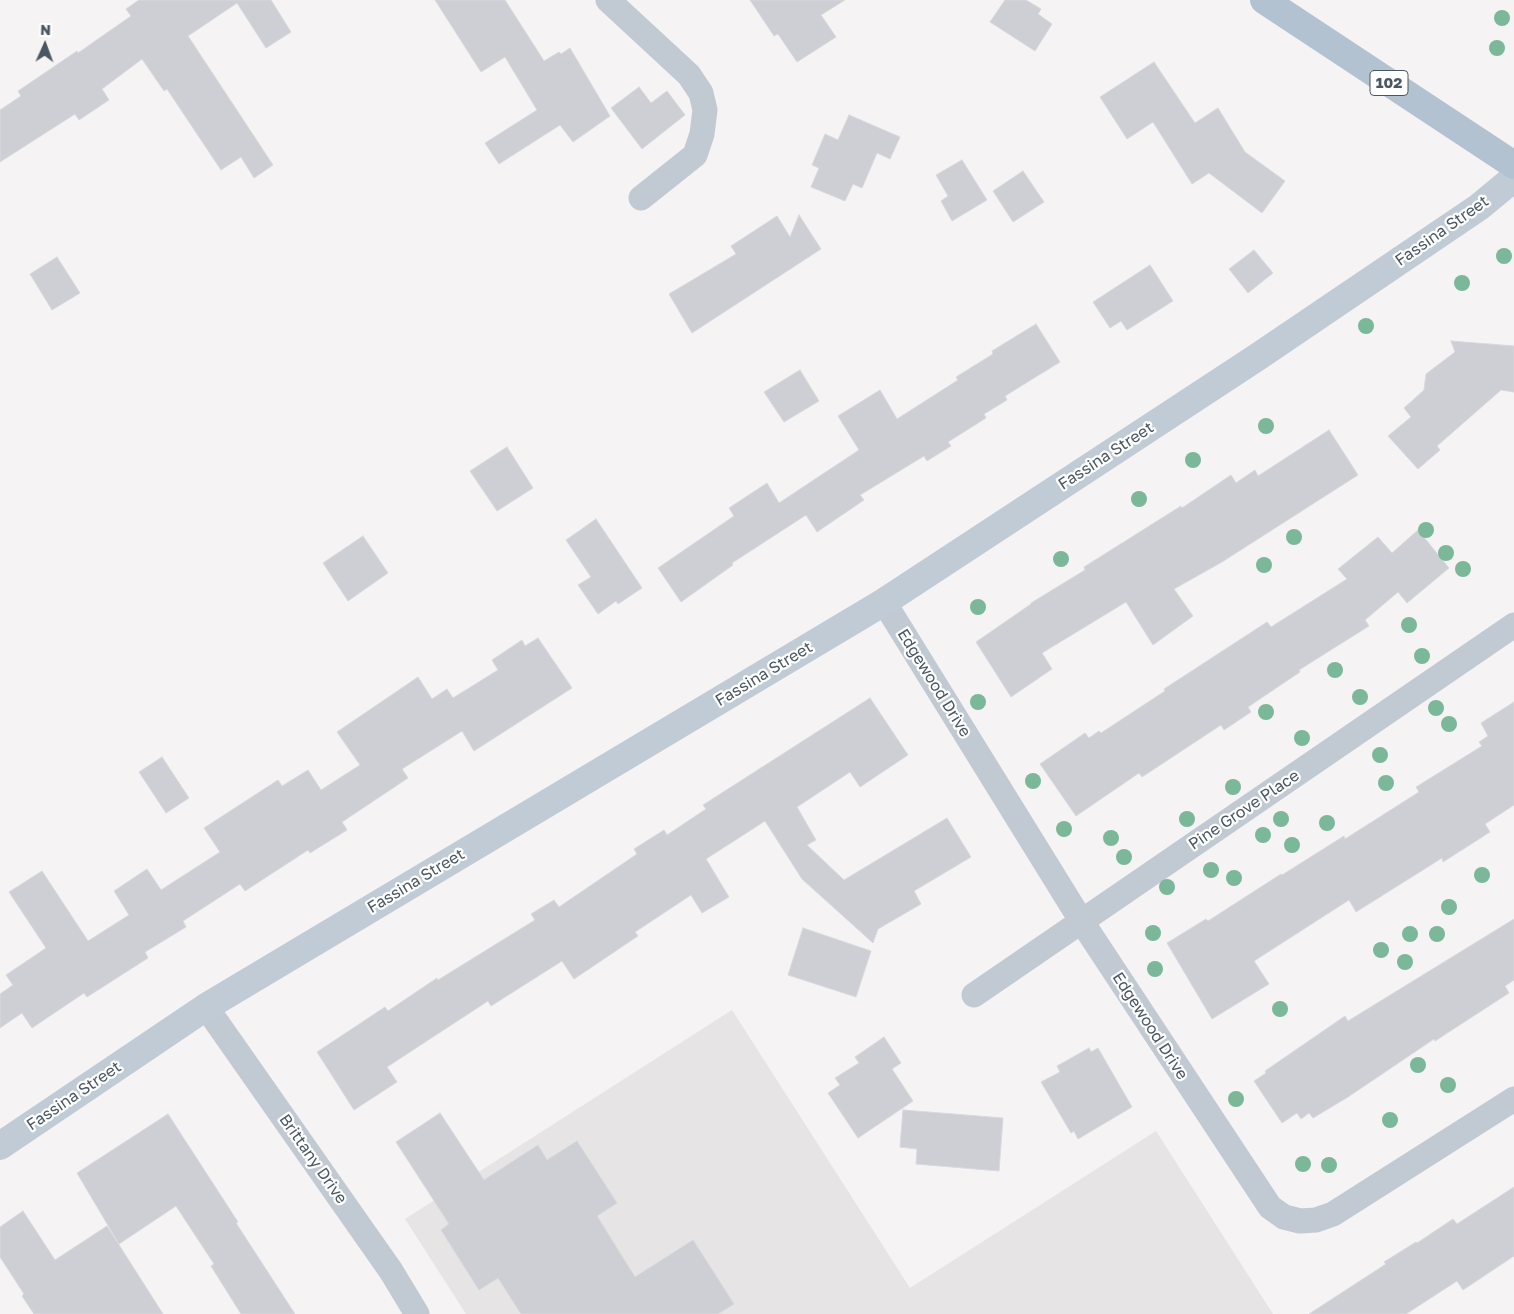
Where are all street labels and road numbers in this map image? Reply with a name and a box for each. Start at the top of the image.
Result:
road number: 102 [1370,70,1408,96]
street label: Fassina Street [1392,192,1492,270]
street label: Fassina Street [1055,418,1157,494]
street label: Edgewood Drive [893,625,975,741]
street label: Fassina Street [712,638,816,710]
street label: Pine Grove Place [1185,766,1303,854]
street label: Fassina Street [364,845,468,917]
street label: Edgewood Drive [1108,969,1192,1083]
street label: Fassina Street [23,1057,125,1135]
street label: Brittany Drive [275,1110,351,1208]

